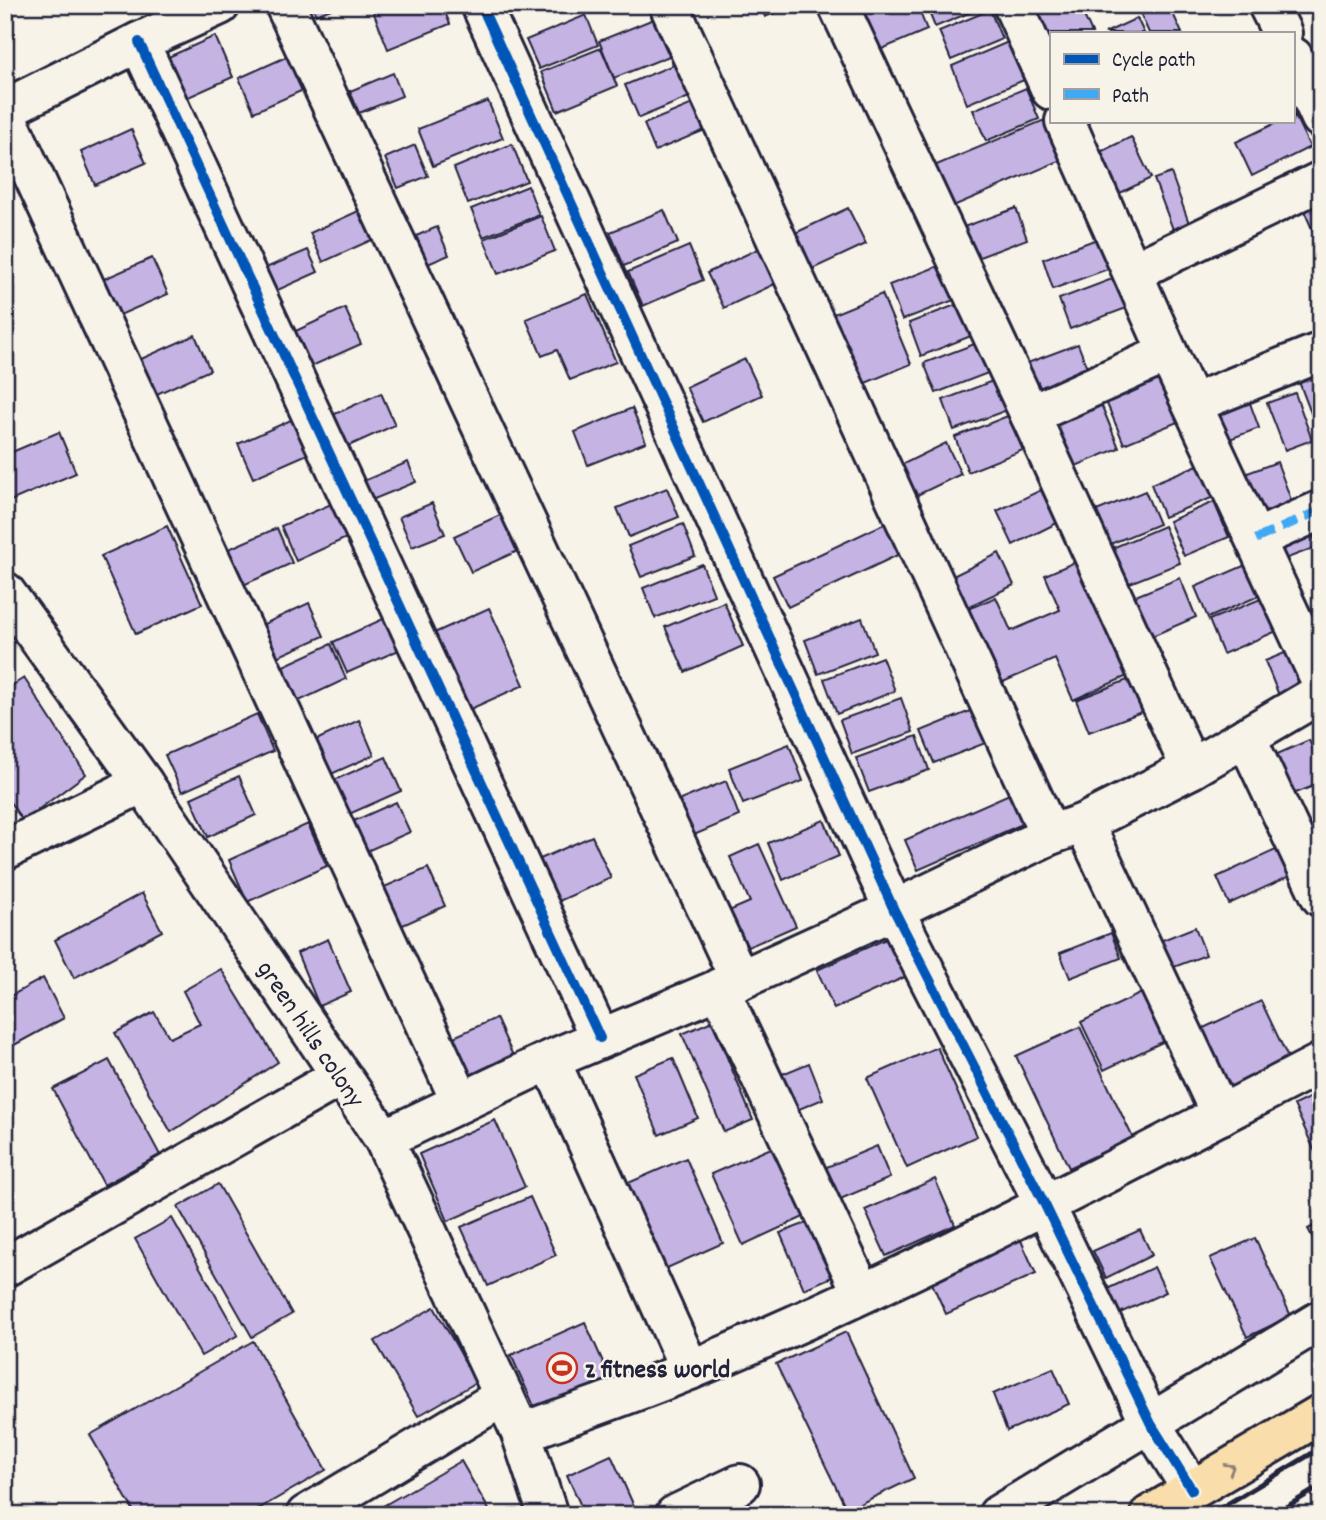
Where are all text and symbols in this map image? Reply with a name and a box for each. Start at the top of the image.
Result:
legend [1050,32,1294,122]
text: Cycle path [1112,47,1195,77]
text: Path [1112,83,1149,113]
street label: green hills colony [246,954,372,1116]
sports icon: z fitness world [545,1351,579,1385]
place label: z fitness world [585,1353,730,1390]
one-way arrow [1222,1463,1235,1476]

